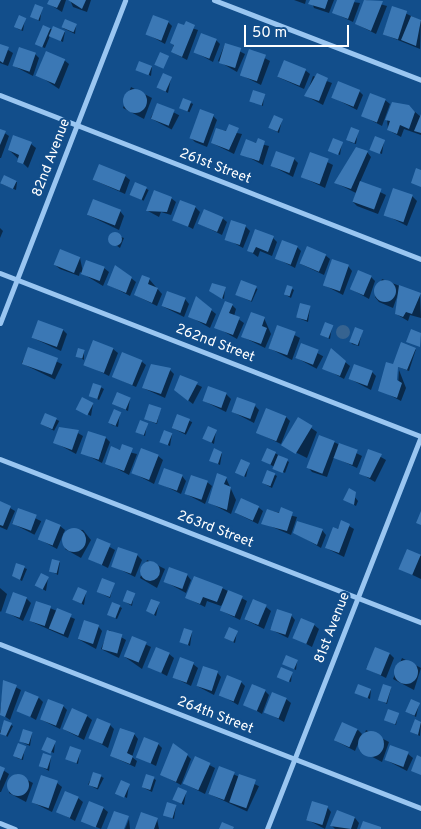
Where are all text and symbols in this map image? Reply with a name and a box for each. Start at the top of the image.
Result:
scale bar [246,15,351,47]
text: 50 m [252,24,287,43]
street label: 82nd Avenue [29,116,75,200]
street label: 261st Street [177,146,253,188]
street label: 262nd Street [173,321,257,367]
street label: 263rd Street [175,508,255,552]
street label: 81st Avenue [312,590,354,666]
street label: 264th Street [174,694,256,738]

